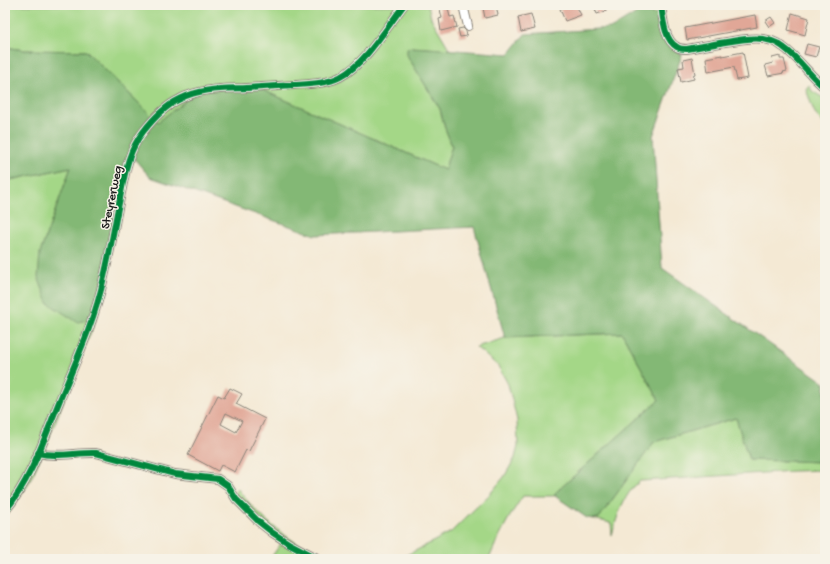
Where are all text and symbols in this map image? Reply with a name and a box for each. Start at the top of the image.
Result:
street label: Steyrerweg [98,164,126,231]

